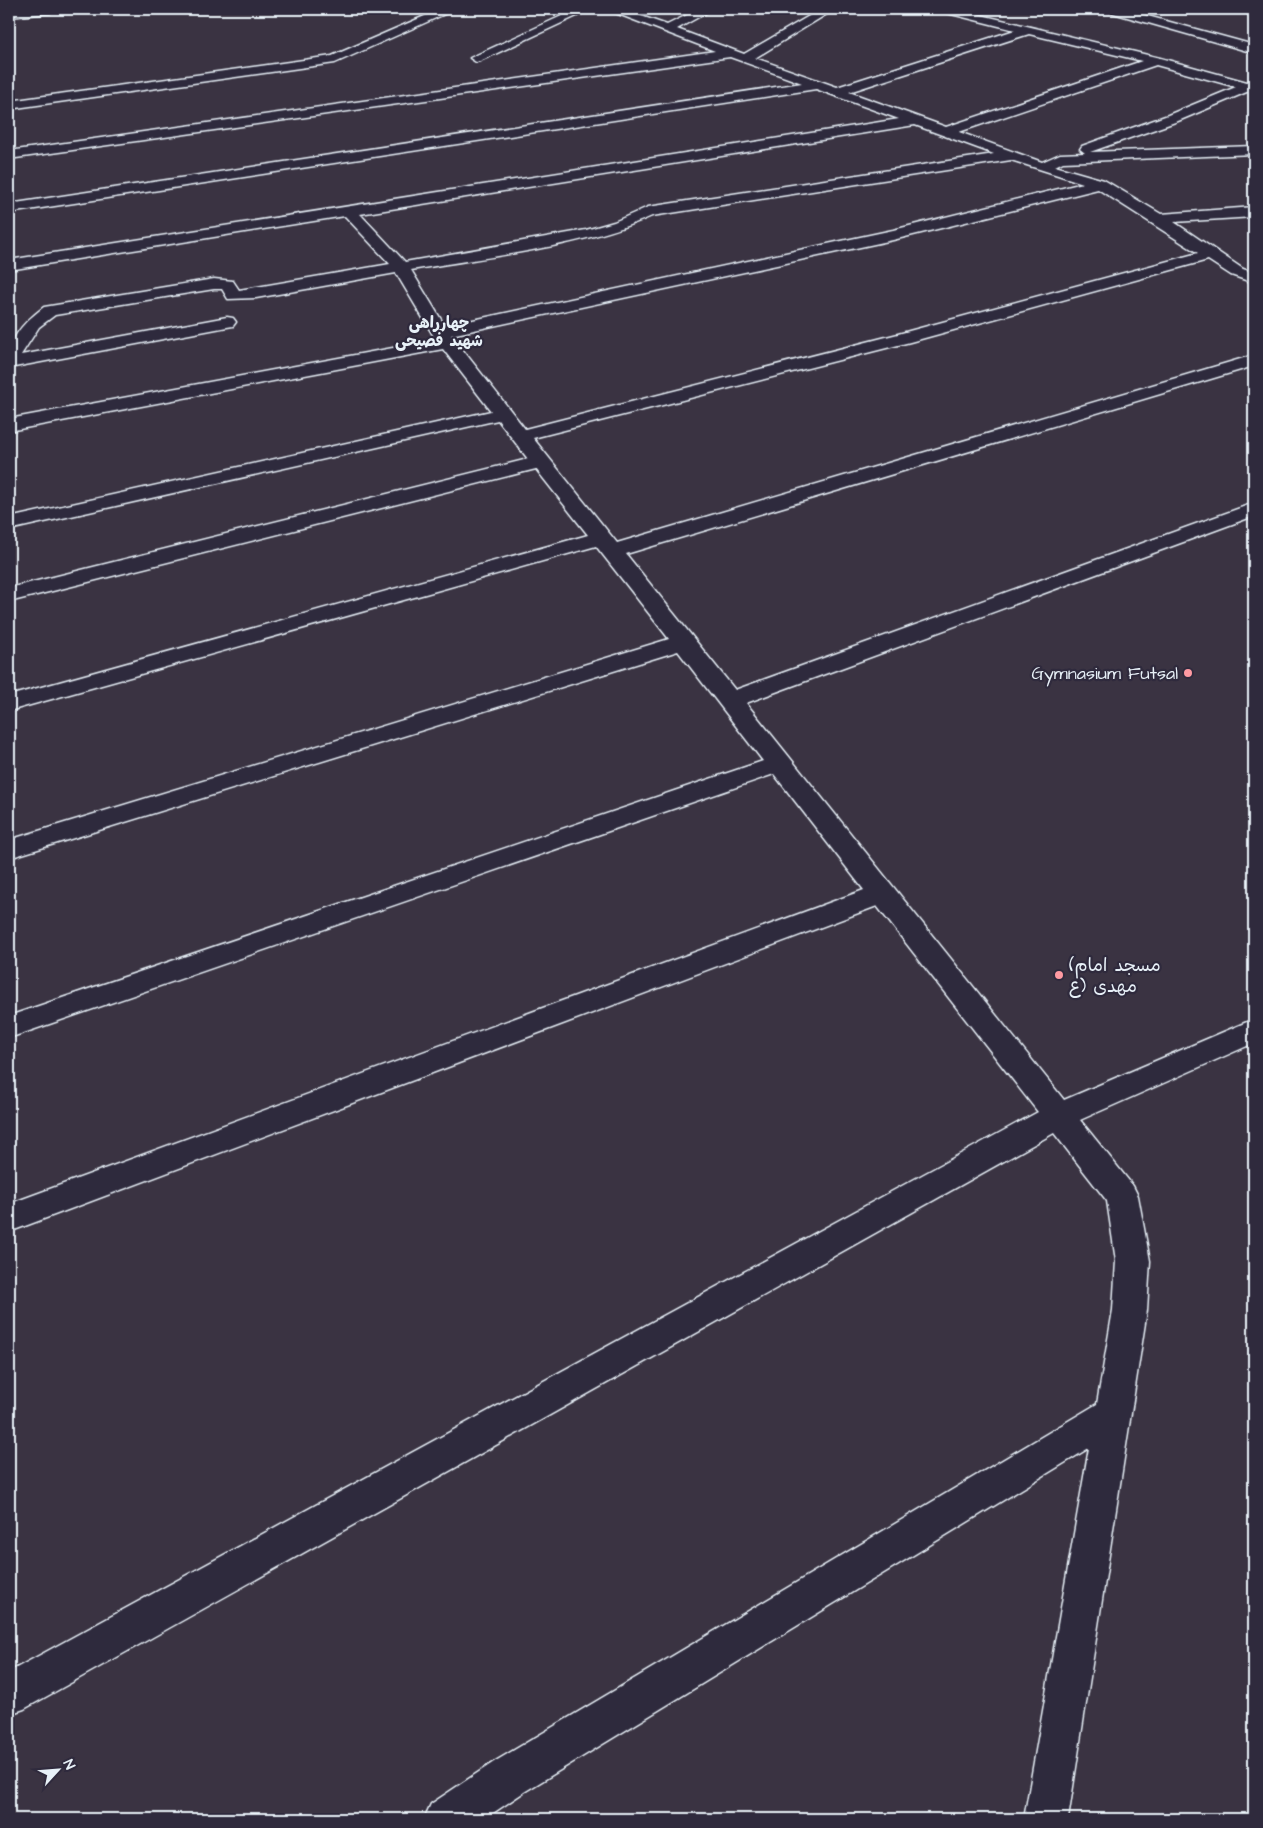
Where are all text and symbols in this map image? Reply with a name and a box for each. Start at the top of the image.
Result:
district label: چهارراهی شهید فصیحی [395,312,483,352]
place label: Gymnasium Futsal [1031,661,1178,687]
marker: Gymnasium Futsal [1182,667,1194,679]
place label: (مسجد امام مهدی (ع [1069,953,1161,999]
marker: (مسجد امام مهدی (ع [1053,969,1065,981]
north arrow [32,1746,82,1796]
text: N [58,1756,80,1773]

